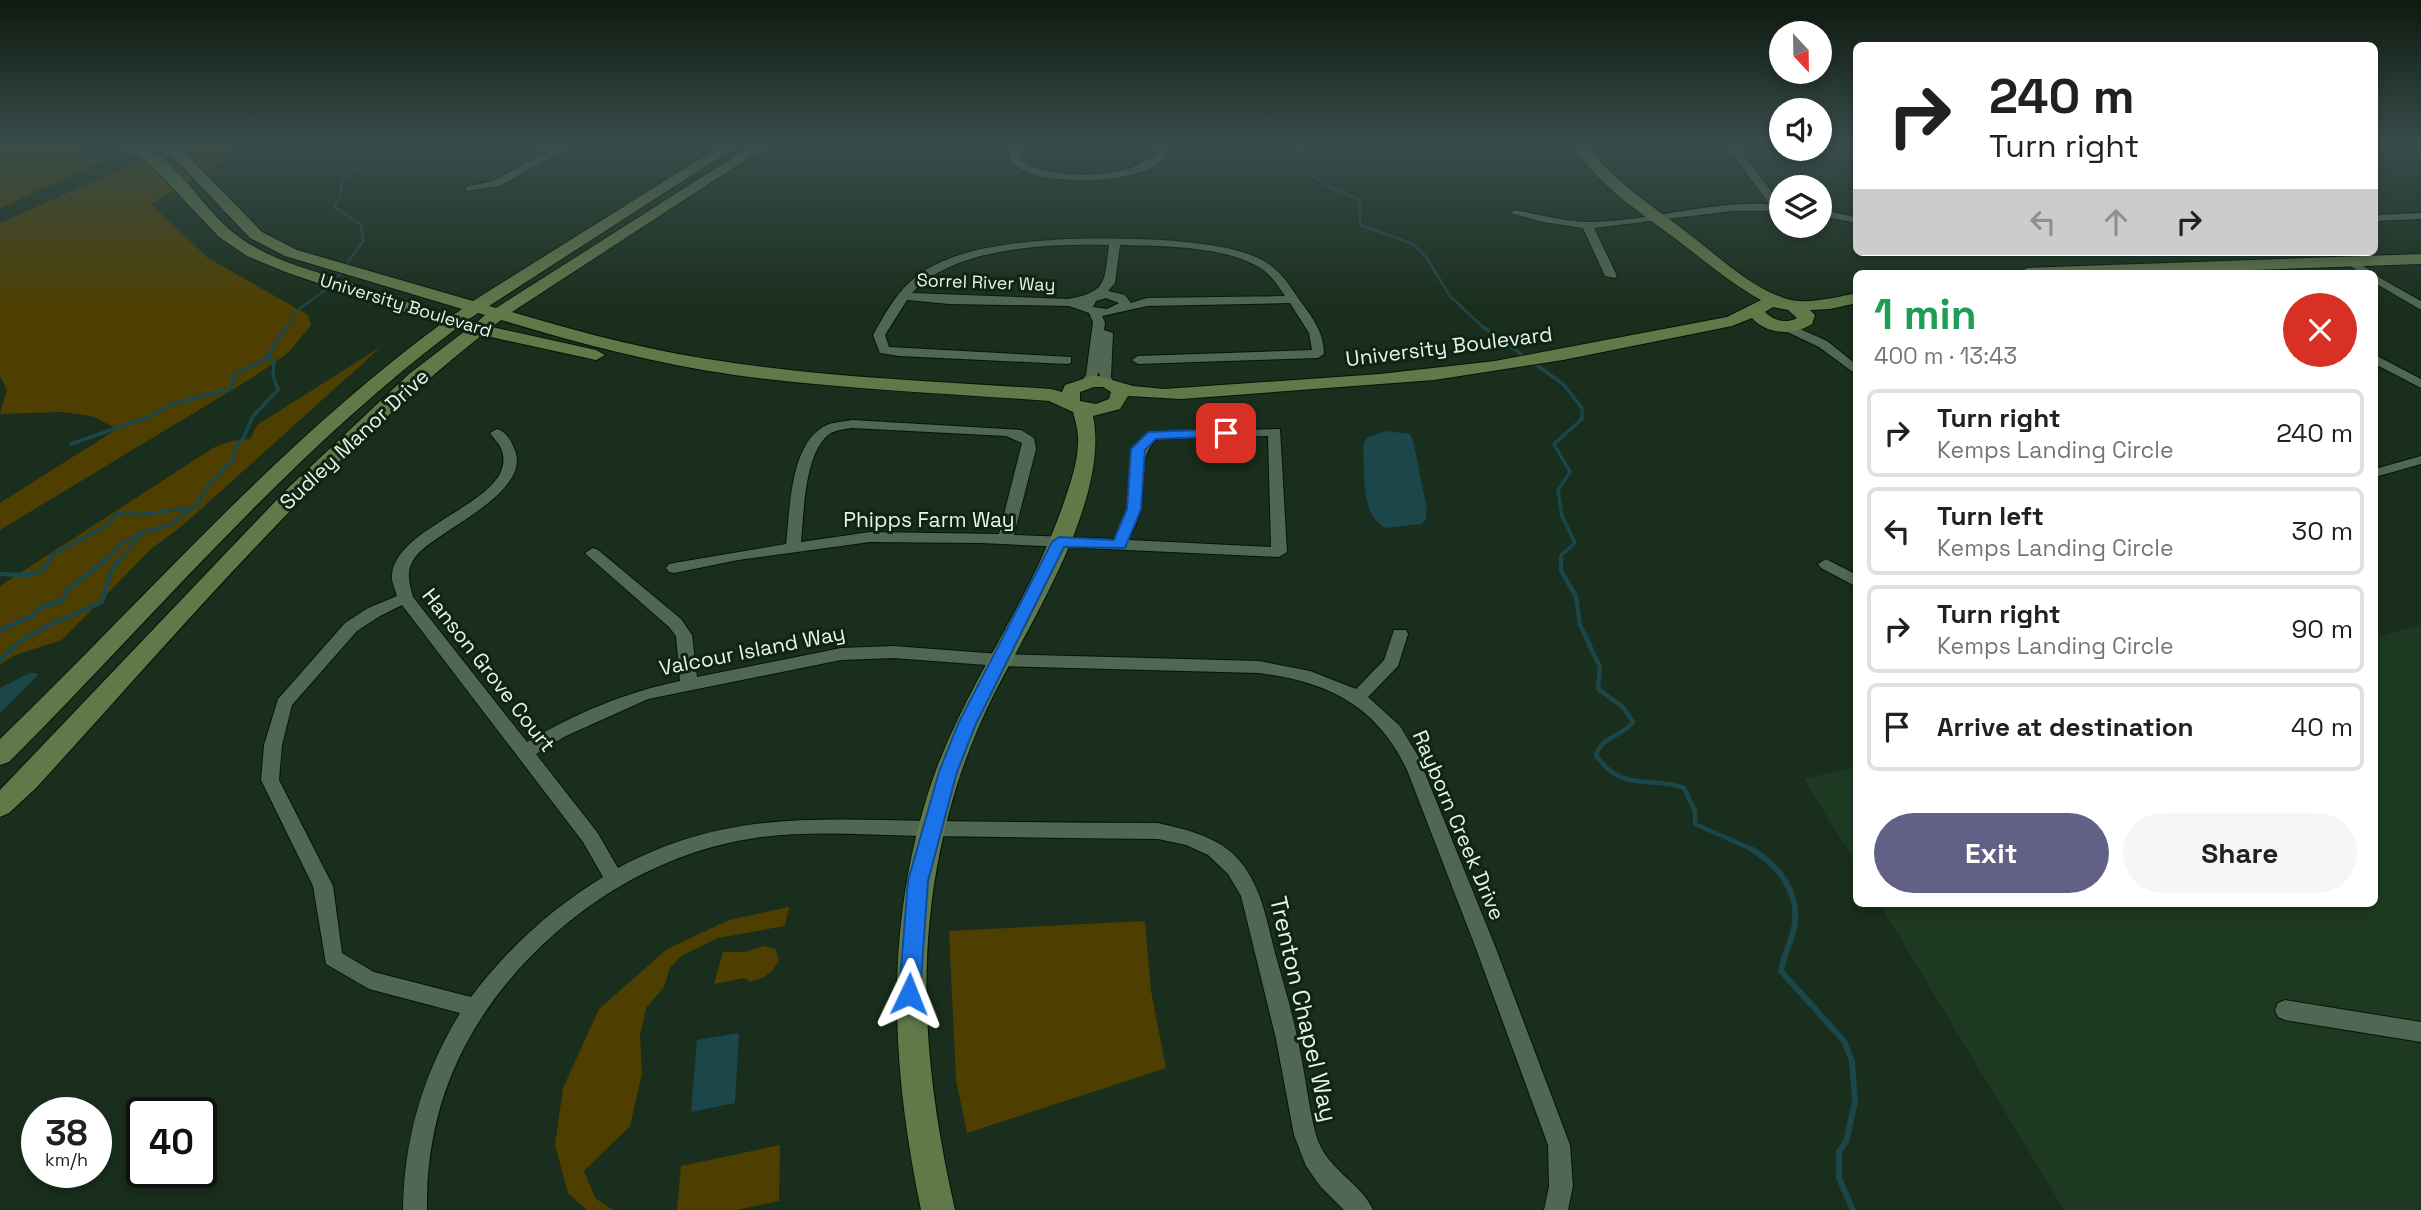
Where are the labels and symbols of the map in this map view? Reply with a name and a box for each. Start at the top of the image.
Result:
north arrow [1769,21,1832,84]
street label: University Boulevard [317,268,495,342]
street label: Sorrel River Way [916,268,1056,296]
street label: University Boulevard [1344,320,1554,372]
street label: Sudley Manor Drive [274,363,434,515]
pin [1196,403,1256,463]
street label: Phipps Farm Way [843,506,1015,533]
street label: Hanson Grove Court [417,583,561,757]
street label: Valcour Island Way [657,619,847,681]
street label: Rayborn Creek Drive [1407,726,1511,924]
street label: Trenton Chapel Way [1263,893,1345,1125]
position arrow [872,957,946,1031]
speed limit sign: 40 [126,1097,217,1188]

